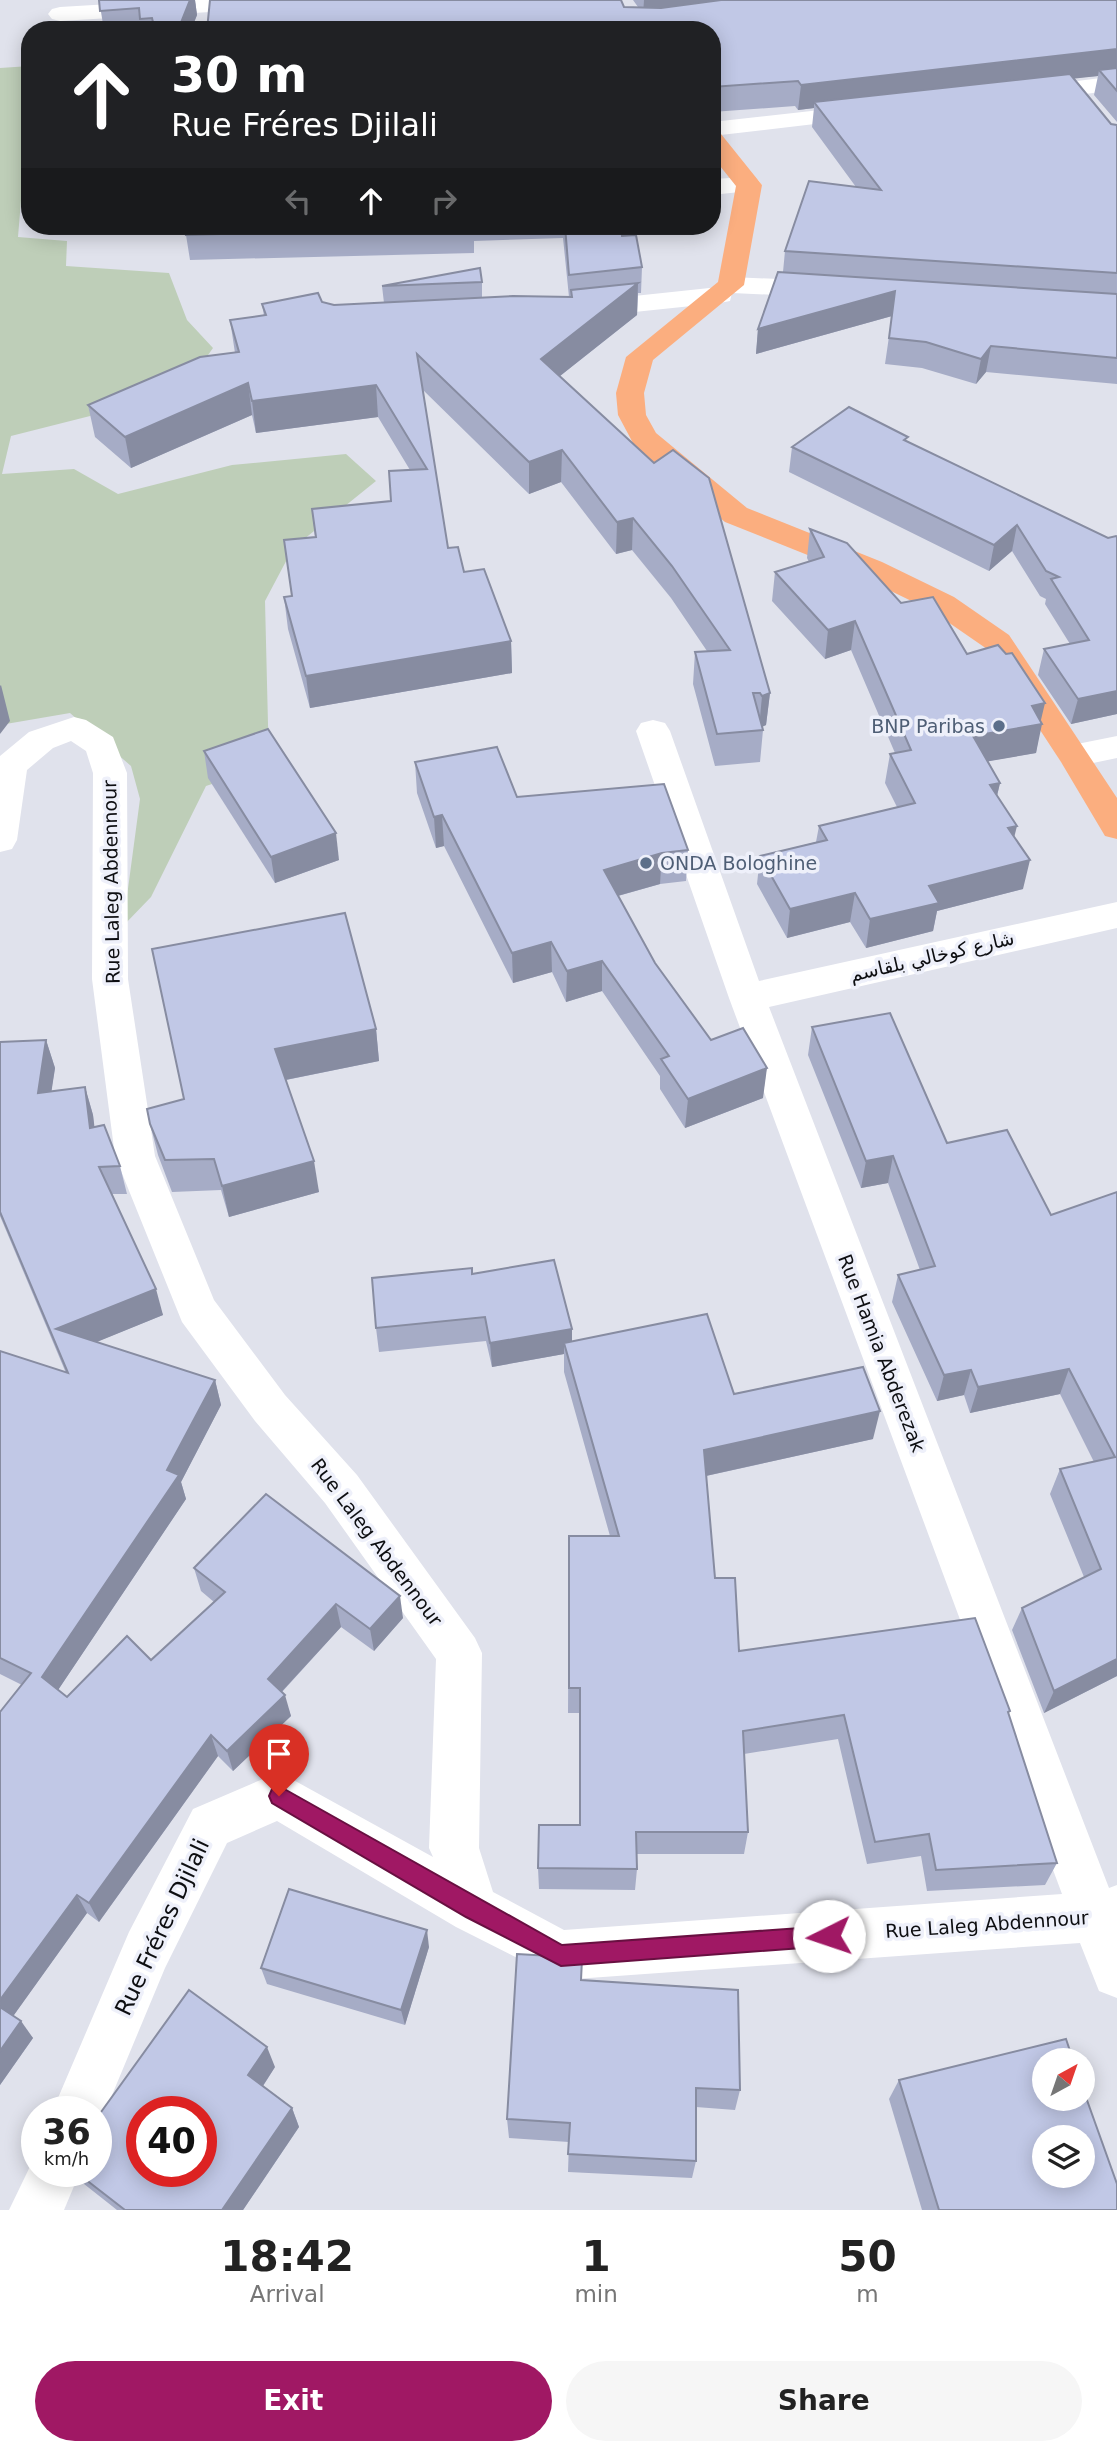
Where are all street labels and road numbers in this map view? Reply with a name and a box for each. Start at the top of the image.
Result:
street label: Rue Laleg Abdennour [98,780,124,984]
street label: شارع كوخالي بلقاسم [848,926,1016,987]
street label: Rue Hamia Abderezak [834,1251,930,1455]
street label: Rue Laleg Abdennour [307,1454,447,1630]
street label: Rue Fréres Djilali [110,1835,214,2019]
street label: Rue Laleg Abdennour [885,1906,1090,1942]

